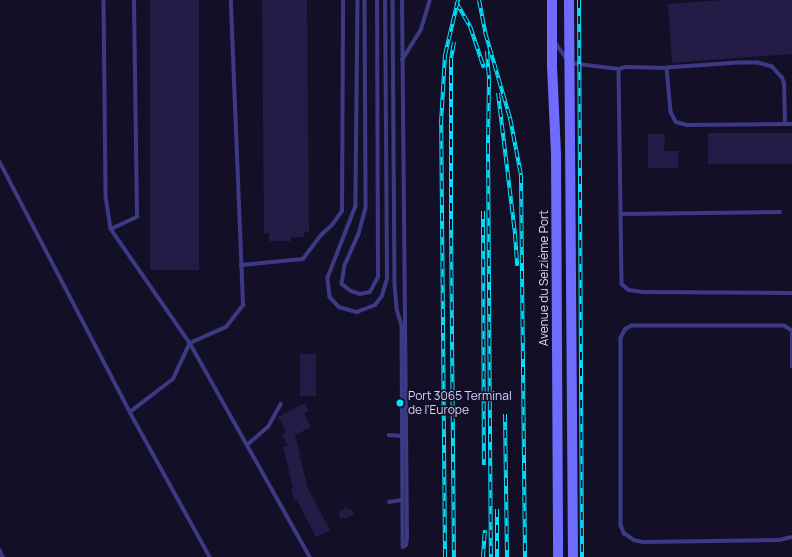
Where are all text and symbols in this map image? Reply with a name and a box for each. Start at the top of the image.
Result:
street label: Avenue du Seizième Port [537,210,551,346]
place label: Port 3065 Terminal de l'Europe [408,389,512,417]
marker: Port 3065 Terminal de l'Europe [395,398,405,408]

